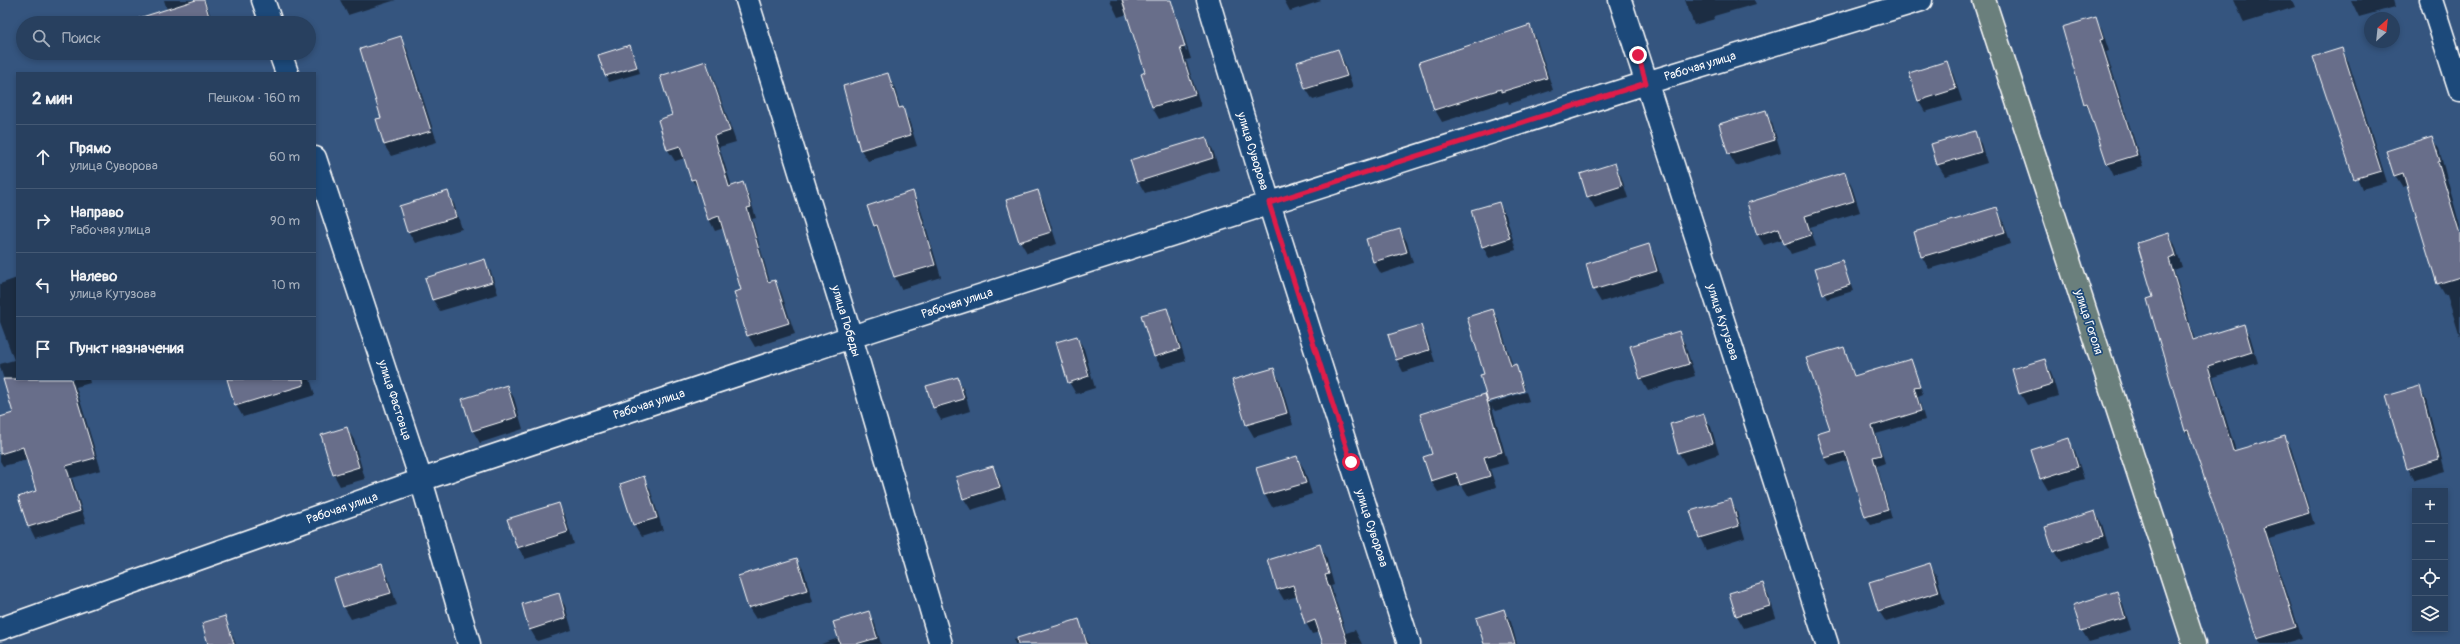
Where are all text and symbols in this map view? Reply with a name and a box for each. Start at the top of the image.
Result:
north arrow [2364,12,2400,48]
search box [16,16,316,60]
icon: search [30,27,52,49]
text: Поиск [62,29,101,48]
route end [1629,46,1647,64]
street label: Рабочая улица [1662,48,1738,85]
text: 2 мин [32,88,72,109]
text: Пешком · 160 m [209,90,300,106]
street label: улица Суворова [1233,109,1272,192]
text: Прямо [70,139,111,158]
icon: ahead [32,146,54,168]
text: 60 m [269,149,300,165]
text: улица Суворова [70,158,158,174]
text: Направо [70,203,124,222]
icon: right [32,210,54,232]
text: 90 m [270,213,300,229]
text: Рабочая улица [70,222,150,238]
text: Налево [70,267,117,286]
icon: left [32,274,54,296]
text: 10 m [272,277,300,293]
street label: улица Кутузова [1703,281,1742,363]
street label: улица Победы [827,283,864,359]
street label: Рабочая улица [920,285,995,322]
text: улица Кутузова [70,286,156,302]
street label: улица Гоголя [2071,287,2106,357]
icon: arrive [32,338,54,360]
text: Пункт назначения [70,339,184,358]
street label: улица Фастовца [374,357,415,443]
street label: Рабочая улица [612,386,687,423]
route start [1342,453,1360,471]
street label: улица Суворова [1352,486,1391,569]
map controls [2412,488,2448,632]
button: + [2412,488,2448,524]
street label: Рабочая улица [305,489,380,528]
button: − [2412,524,2448,560]
button: locate [2412,560,2448,596]
button: layers [2412,596,2448,632]

